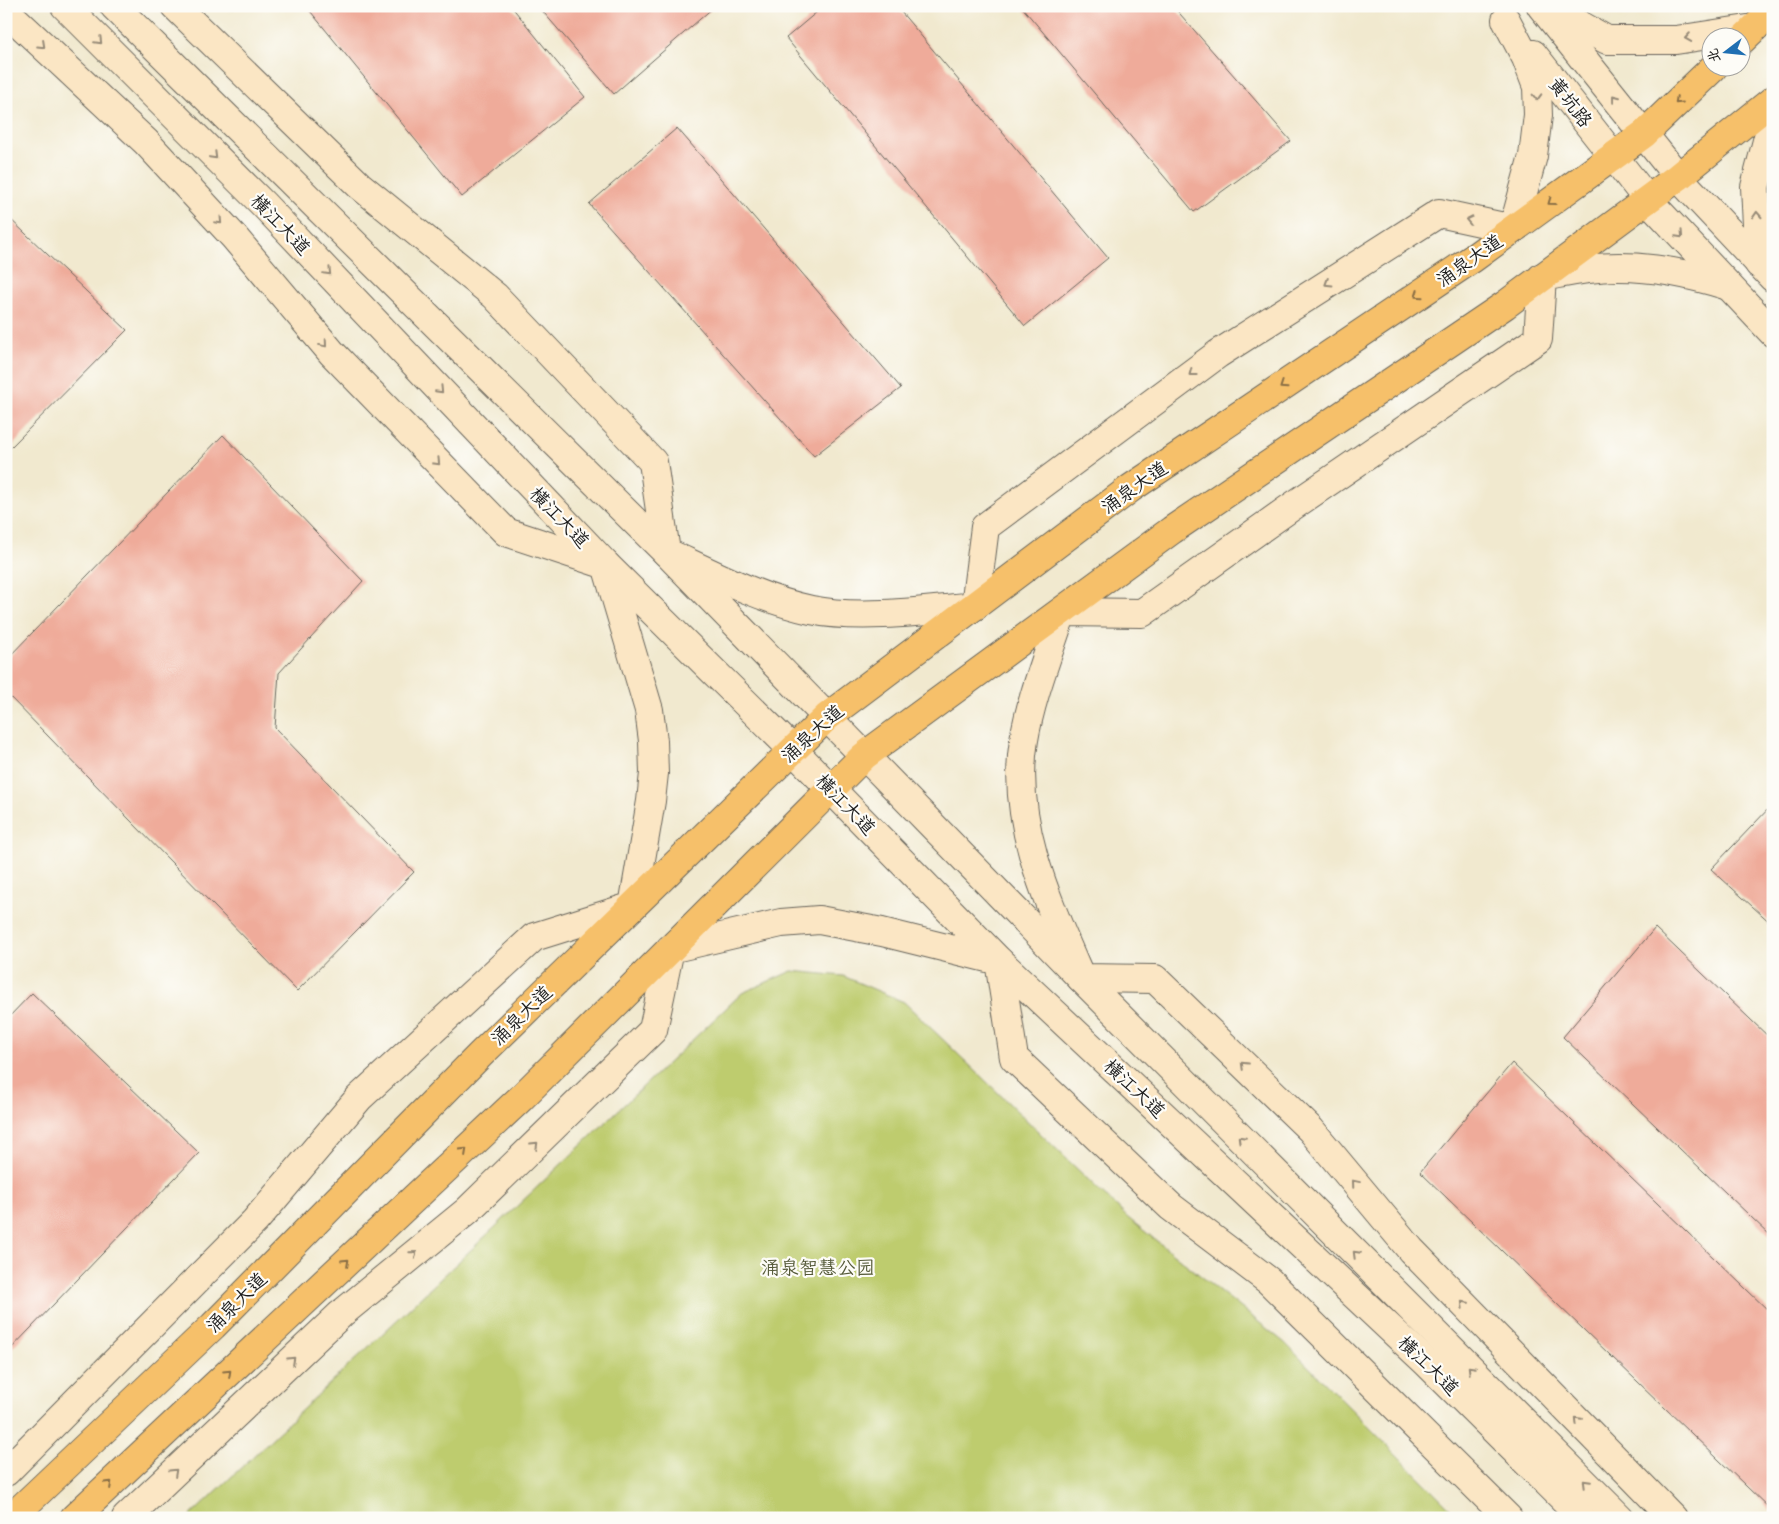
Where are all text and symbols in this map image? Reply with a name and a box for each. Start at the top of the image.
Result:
north arrow [1702,28,1752,78]
one-way arrow [1684,32,1692,43]
one-way arrow [94,35,103,44]
one-way arrow [36,39,45,48]
text: 北 [1703,46,1724,65]
street label: 黄坑路 [1543,72,1598,132]
one-way arrow [1532,93,1543,101]
one-way arrow [1612,95,1620,104]
one-way arrow [1675,95,1684,104]
one-way arrow [208,150,217,159]
street label: 横江大道 [245,188,316,260]
one-way arrow [1547,196,1556,205]
one-way arrow [1751,211,1762,219]
one-way arrow [213,215,222,224]
one-way arrow [1465,215,1474,225]
street label: 涌泉大道 [1431,228,1508,292]
one-way arrow [1674,229,1683,238]
one-way arrow [322,267,331,276]
one-way arrow [1324,277,1333,287]
one-way arrow [1414,289,1423,298]
one-way arrow [319,339,328,348]
one-way arrow [1189,367,1198,375]
one-way arrow [1279,380,1289,389]
one-way arrow [434,384,443,393]
street label: 涌泉大道 [1096,455,1173,519]
one-way arrow [431,456,440,465]
street label: 横江大道 [524,481,595,553]
street label: 涌泉大道 [776,699,849,768]
street label: 横江大道 [810,768,881,840]
street label: 涌泉大道 [485,980,557,1051]
street label: 横江大道 [1098,1053,1171,1123]
one-way arrow [1241,1062,1250,1071]
one-way arrow [1238,1135,1247,1144]
one-way arrow [529,1142,538,1151]
one-way arrow [459,1148,468,1157]
one-way arrow [1353,1180,1361,1189]
one-way arrow [1353,1250,1362,1259]
one-way arrow [409,1251,418,1260]
park label: 涌泉智慧公园 [761,1255,875,1280]
one-way arrow [340,1259,349,1268]
street label: 涌泉大道 [201,1267,272,1338]
one-way arrow [1460,1301,1469,1310]
street label: 横江大道 [1393,1330,1465,1401]
one-way arrow [286,1357,295,1366]
one-way arrow [1467,1366,1476,1375]
one-way arrow [222,1370,231,1379]
one-way arrow [1574,1417,1583,1426]
one-way arrow [168,1469,177,1478]
one-way arrow [1582,1480,1591,1489]
one-way arrow [104,1481,113,1490]

